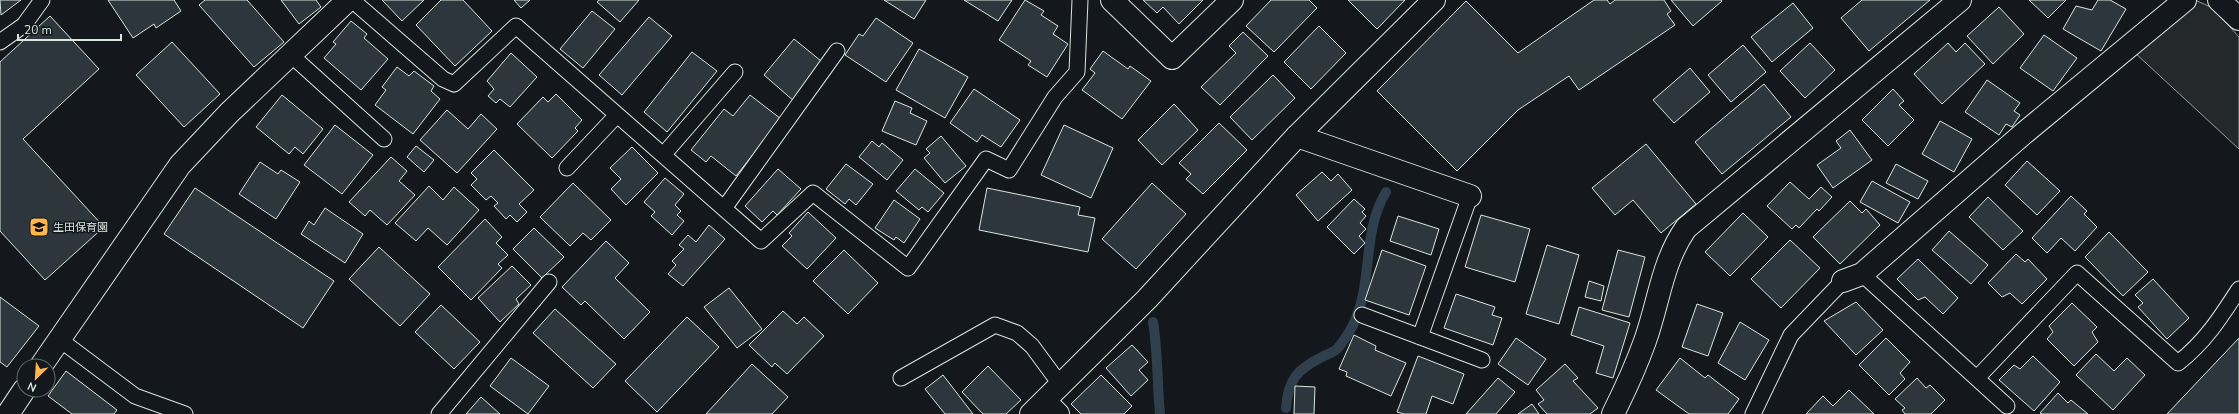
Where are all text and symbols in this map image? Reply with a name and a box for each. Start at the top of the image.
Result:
scale bar [18,16,121,42]
text: 20 m [24,22,52,38]
school or university icon: 生田保育園 [28,216,50,238]
place label: 生田保育園 [53,220,108,235]
north arrow [16,358,56,398]
text: N [25,378,39,395]

